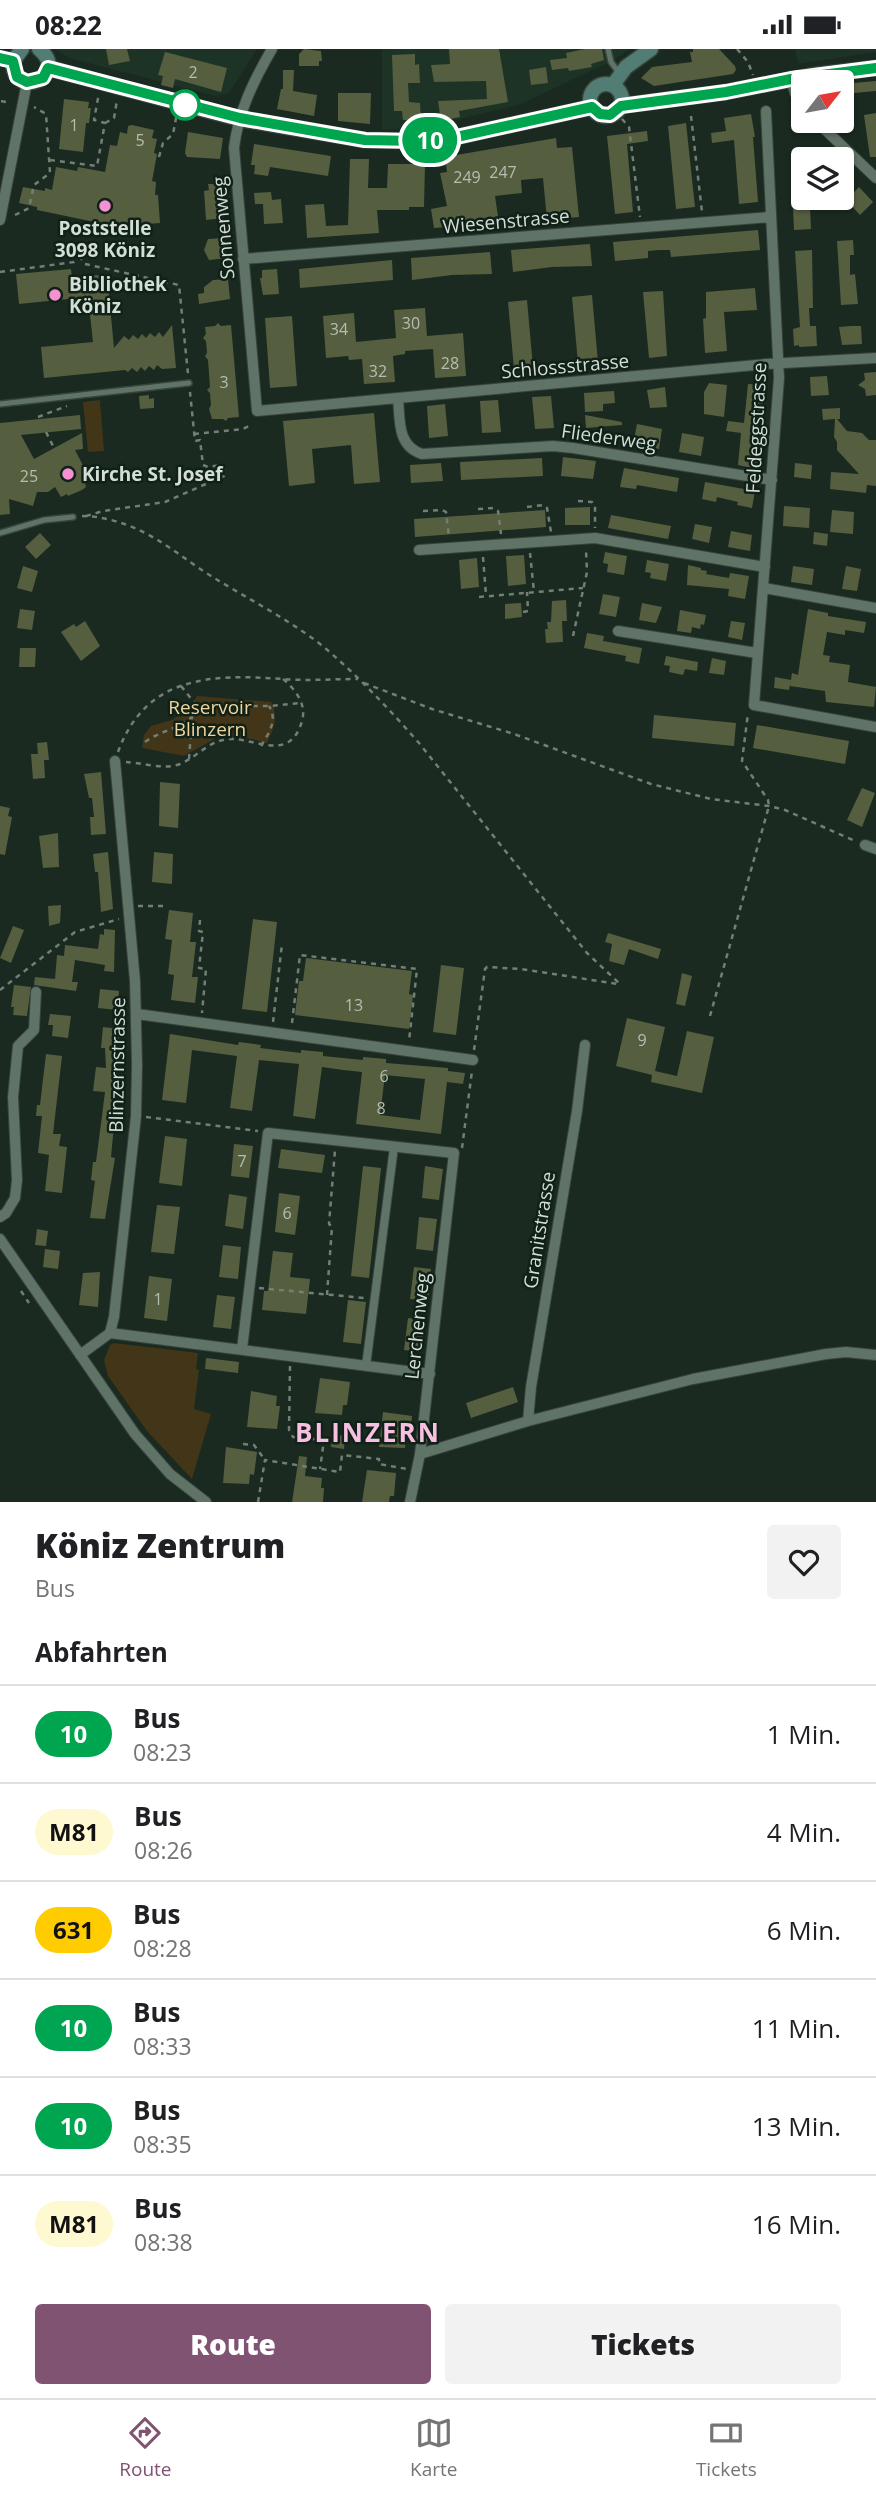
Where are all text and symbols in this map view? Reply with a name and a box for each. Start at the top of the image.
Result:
text: 08:22 [35,7,102,43]
house number: 2 [188,61,198,83]
north arrow [791,70,854,133]
map controls [791,70,854,210]
unlabelled marker [170,90,200,120]
house number: 1 [69,114,79,136]
line badge: 10 [398,117,462,163]
text: 10 [416,123,444,156]
house number: 5 [135,129,145,151]
button: layers [791,147,854,210]
house number: 247 [489,161,517,183]
house number: 249 [453,166,481,188]
street label: Sonnenweg [206,175,240,281]
marker: Poststelle 3098 Köniz [97,198,113,214]
street label: Wiesenstrasse [441,203,571,239]
place label: Poststelle 3098 Köniz [55,215,155,263]
place label: Bibliothek Köniz [69,271,167,319]
marker: Bibliothek Köniz [47,287,63,303]
house number: 30 [402,312,420,334]
house number: 34 [330,318,348,340]
street label: Schlossstrasse [500,347,630,385]
house number: 28 [441,352,459,374]
house number: 32 [369,360,387,382]
street label: Feldeggstrasse [740,362,772,494]
house number: 3 [219,371,229,393]
street label: Fliederweg [560,417,658,457]
place label: Kirche St. Josef [82,461,224,487]
house number: 25 [20,465,38,487]
marker: Kirche St. Josef [60,466,76,482]
park label: Reservoir Blinzern [168,694,252,742]
house number: 13 [345,994,363,1016]
street label: Blinzernstrasse [103,997,131,1133]
house number: 9 [637,1029,647,1051]
house number: 6 [379,1065,389,1087]
house number: 8 [376,1097,386,1119]
house number: 7 [237,1150,247,1172]
street label: Granitstrasse [517,1170,561,1290]
house number: 6 [282,1202,292,1224]
street label: Lerchenweg [398,1271,436,1381]
house number: 1 [153,1288,163,1310]
district label: BLINZERN [295,1414,441,1450]
text: Köniz Zentrum [35,1523,285,1568]
button: heart [767,1525,841,1599]
text: Bus [35,1572,75,1604]
text: Abfahrten [35,1634,168,1670]
text: Bus [133,1700,180,1736]
text: 1 Min. [767,1716,841,1752]
text: 10 [60,1717,87,1750]
text: 08:23 [133,1736,192,1768]
text: Bus [134,1798,182,1834]
text: 4 Min. [767,1814,841,1850]
text: M81 [49,1815,99,1848]
text: 08:26 [134,1834,193,1866]
text: Bus [133,1896,180,1932]
text: 6 Min. [767,1912,841,1948]
text: 631 [53,1913,94,1946]
text: 08:28 [133,1932,192,1964]
text: Bus [133,1994,180,2030]
text: 11 Min. [752,2010,841,2046]
text: 10 [60,2011,87,2044]
text: 08:33 [133,2030,192,2062]
text: Bus [133,2092,180,2128]
text: 13 Min. [752,2108,841,2144]
text: 10 [60,2109,87,2142]
text: 08:35 [133,2128,192,2160]
text: Bus [134,2190,182,2226]
text: 16 Min. [752,2206,841,2242]
text: M81 [49,2207,99,2240]
text: 08:38 [134,2226,193,2258]
button: Route [35,2304,431,2384]
button: Tickets [445,2304,841,2384]
tab: Route [119,2414,172,2482]
tab: Karte [410,2414,457,2482]
tab: Tickets [696,2414,757,2482]

